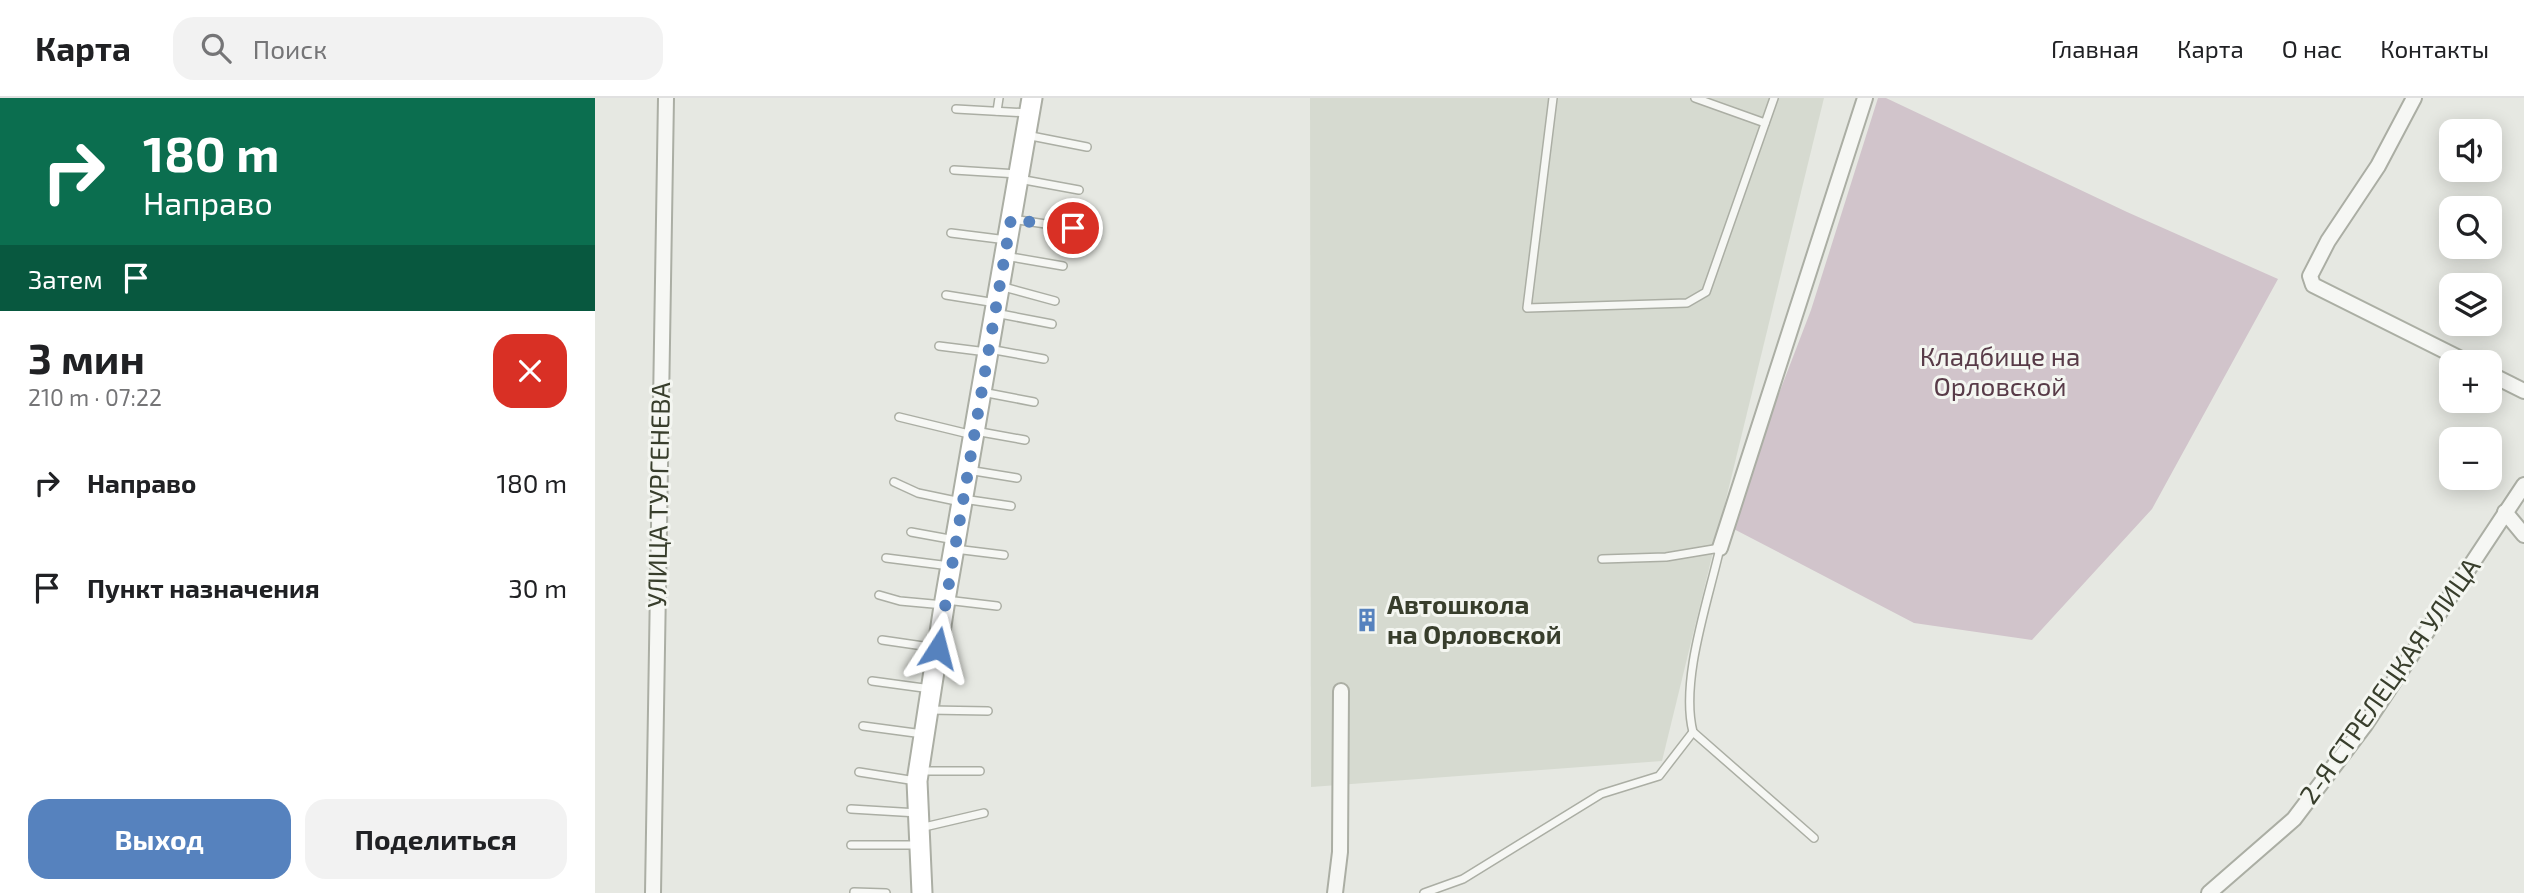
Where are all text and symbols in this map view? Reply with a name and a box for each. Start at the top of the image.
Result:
search box [173,17,663,80]
text: Карта [35,28,131,68]
icon: search [197,29,235,67]
text: Поиск [253,33,327,64]
text: Главная [2051,34,2139,63]
text: Карта [2177,34,2244,63]
text: О нас [2282,34,2342,63]
text: Контакты [2380,34,2489,63]
map controls [2439,119,2502,490]
button: sound [2439,119,2502,182]
text: 180 m [143,123,279,182]
icon: right [28,126,119,217]
text: Направо [143,183,273,221]
button: search [2439,196,2502,259]
pin [1043,198,1103,258]
icon: arrive [1054,209,1092,247]
icon: arrive [117,259,155,297]
text: Затем [28,263,103,294]
button: layers [2439,273,2502,336]
text: 3 мин [28,332,145,382]
button: close [493,334,567,408]
park label: Кладбище на Орловской [1920,340,2080,401]
button: + [2439,350,2502,413]
street label: УЛИЦА ТУРГЕНЕВА [640,382,675,608]
text: 210 m · 07:22 [28,383,162,411]
button: − [2439,427,2502,490]
icon: right [28,464,66,502]
text: Направо [87,467,196,498]
text: 180 m [497,467,567,498]
street label: 2-Я СТРЕЛЕЦКАЯ УЛИЦА [2292,551,2486,809]
icon: arrive [28,569,66,607]
text: Пункт назначения [87,572,320,603]
text: 30 m [508,572,567,603]
place label: Автошкола на Орловской [1387,588,1562,649]
building icon: Автошкола на Орловской [1353,606,1381,634]
position arrow [901,611,975,685]
button: Выход [28,799,291,879]
button: Поделиться [305,799,567,879]

